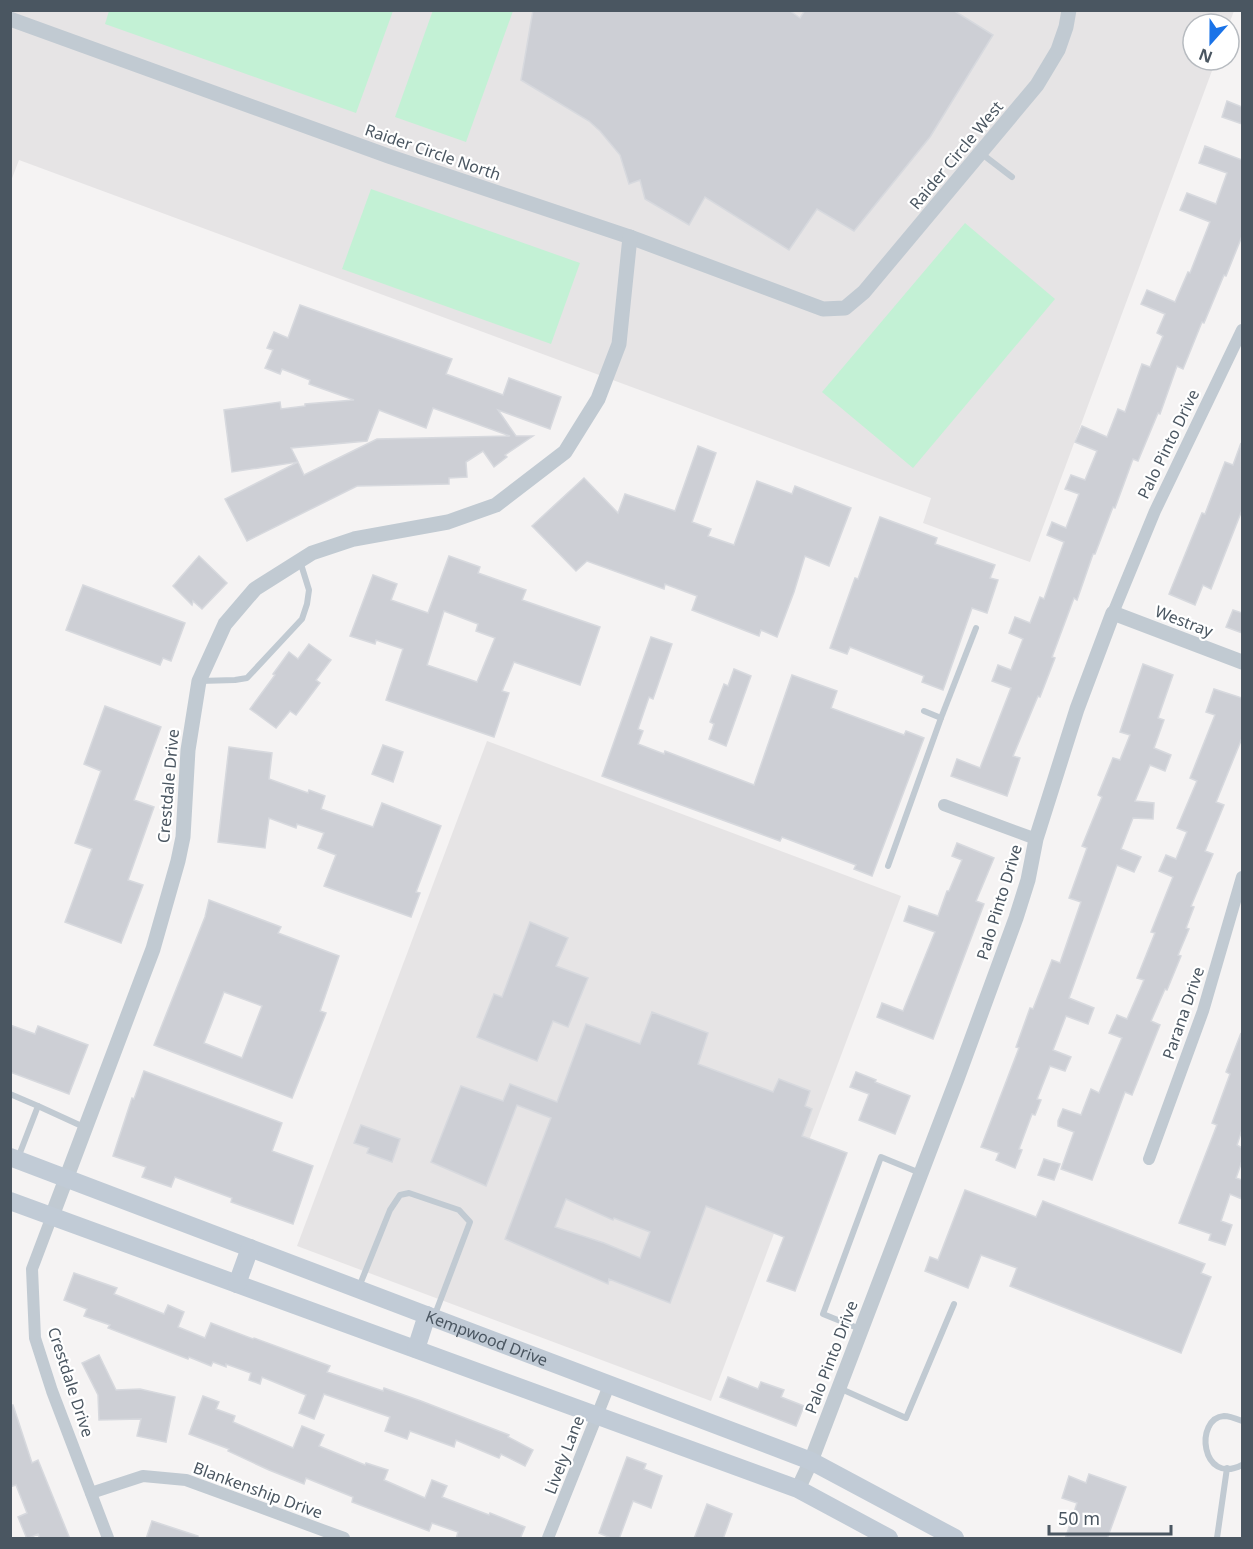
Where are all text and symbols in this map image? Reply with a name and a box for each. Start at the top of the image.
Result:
north arrow [1181,12,1241,72]
text: N [1196,43,1216,69]
street label: Raider Circle West [904,96,1008,214]
street label: Raider Circle North [362,118,504,186]
street label: Palo Pinto Drive [1132,385,1204,503]
street label: Westray [1152,600,1217,642]
street label: Crestdale Drive [152,728,184,844]
street label: Palo Pinto Drive [971,842,1027,962]
street label: Parana Drive [1157,964,1209,1062]
street label: Palo Pinto Drive [799,1297,863,1417]
street label: Kempwood Drive [423,1305,551,1371]
street label: Crestdale Drive [43,1324,99,1440]
street label: Lively Lane [539,1413,589,1497]
street label: Blankenship Drive [190,1456,326,1524]
scale bar [1049,1498,1170,1536]
text: 50 m [1058,1506,1100,1530]

